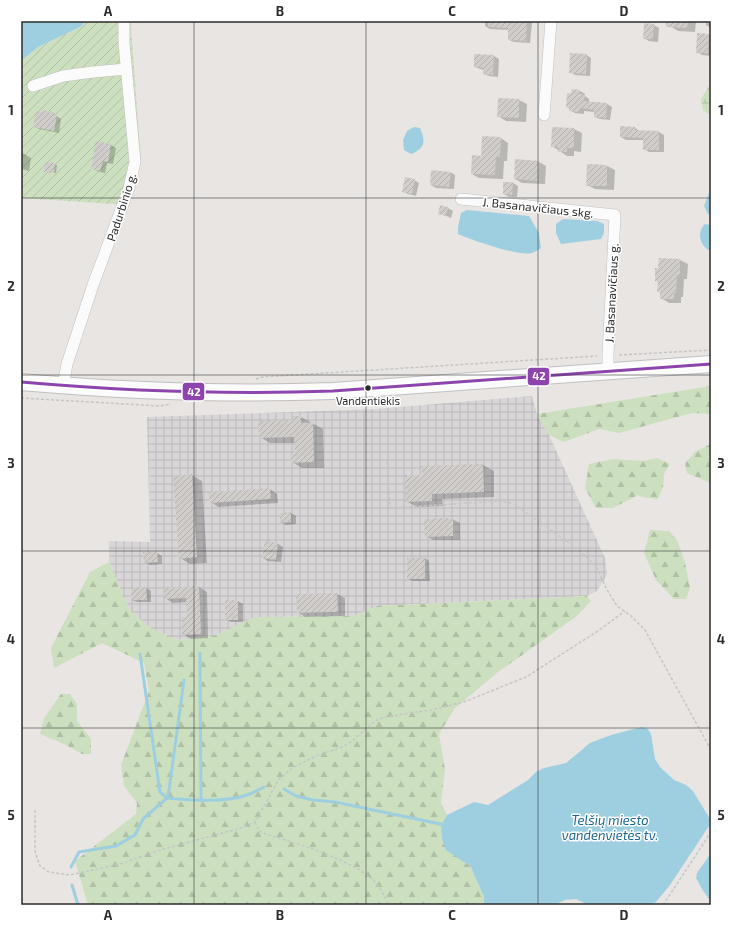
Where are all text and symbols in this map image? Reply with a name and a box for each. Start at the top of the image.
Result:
text: A [104,3,113,19]
text: B [276,3,284,19]
text: C [448,3,456,19]
text: D [620,3,629,19]
text: 1 [8,102,14,118]
text: 1 [718,102,724,118]
street label: Padurbinio g. [103,171,139,243]
street label: J. Basanavičiaus skg. [482,194,594,220]
street label: J. Basanavičiaus g. [601,243,621,343]
text: 2 [7,278,15,294]
text: 2 [717,278,725,294]
line badge: 42 [527,367,550,386]
text: 42 [532,369,546,382]
line badge: 42 [182,382,205,401]
marker: Vandentiekis [363,383,373,393]
text: 42 [187,385,201,398]
place label: Vandentiekis [336,394,400,407]
text: 3 [7,455,15,471]
text: 3 [717,455,725,471]
text: 4 [7,631,15,647]
text: 4 [717,631,725,647]
text: 5 [7,807,15,823]
text: 5 [717,807,725,823]
water label: Telšių miesto vandenvietės tv. [562,812,658,843]
text: A [104,907,113,923]
text: B [276,907,284,923]
text: C [448,907,456,923]
text: D [620,907,629,923]

